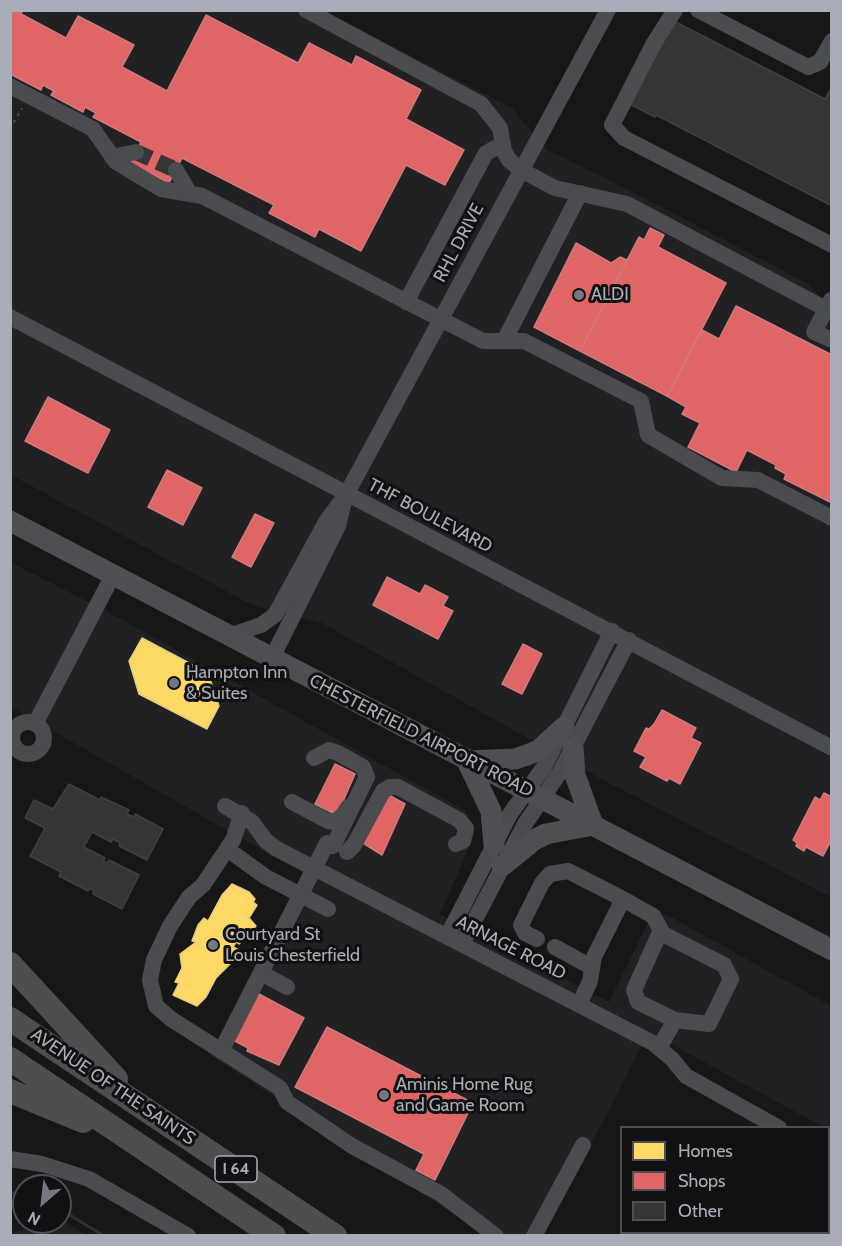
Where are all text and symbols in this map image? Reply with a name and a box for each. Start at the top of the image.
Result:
street label: RHL DRIVE [429,200,489,286]
place label: ALDI [591,284,629,306]
marker: ALDI [572,288,586,302]
street label: THF BOULEVARD [364,474,496,558]
place label: Hampton Inn & Suites [186,662,287,704]
street label: CHESTERFIELD AIRPORT ROAD [305,670,537,802]
marker: Hampton Inn & Suites [167,676,181,690]
street label: ARNAGE ROAD [452,911,570,985]
place label: Courtyard St Louis Chesterfield [225,924,360,966]
marker: Courtyard St Louis Chesterfield [206,938,220,952]
street label: AVENUE OF THE SAINTS [27,1024,199,1150]
place label: Aminis Home Rug and Game Room [396,1074,533,1116]
marker: Aminis Home Rug and Game Room [377,1088,391,1102]
legend [620,1126,830,1234]
text: Homes [678,1140,733,1162]
road number: I 64 [215,1156,257,1182]
text: Shops [678,1170,726,1192]
north arrow [12,1174,72,1234]
text: Other [678,1200,723,1222]
text: N [25,1208,44,1230]

